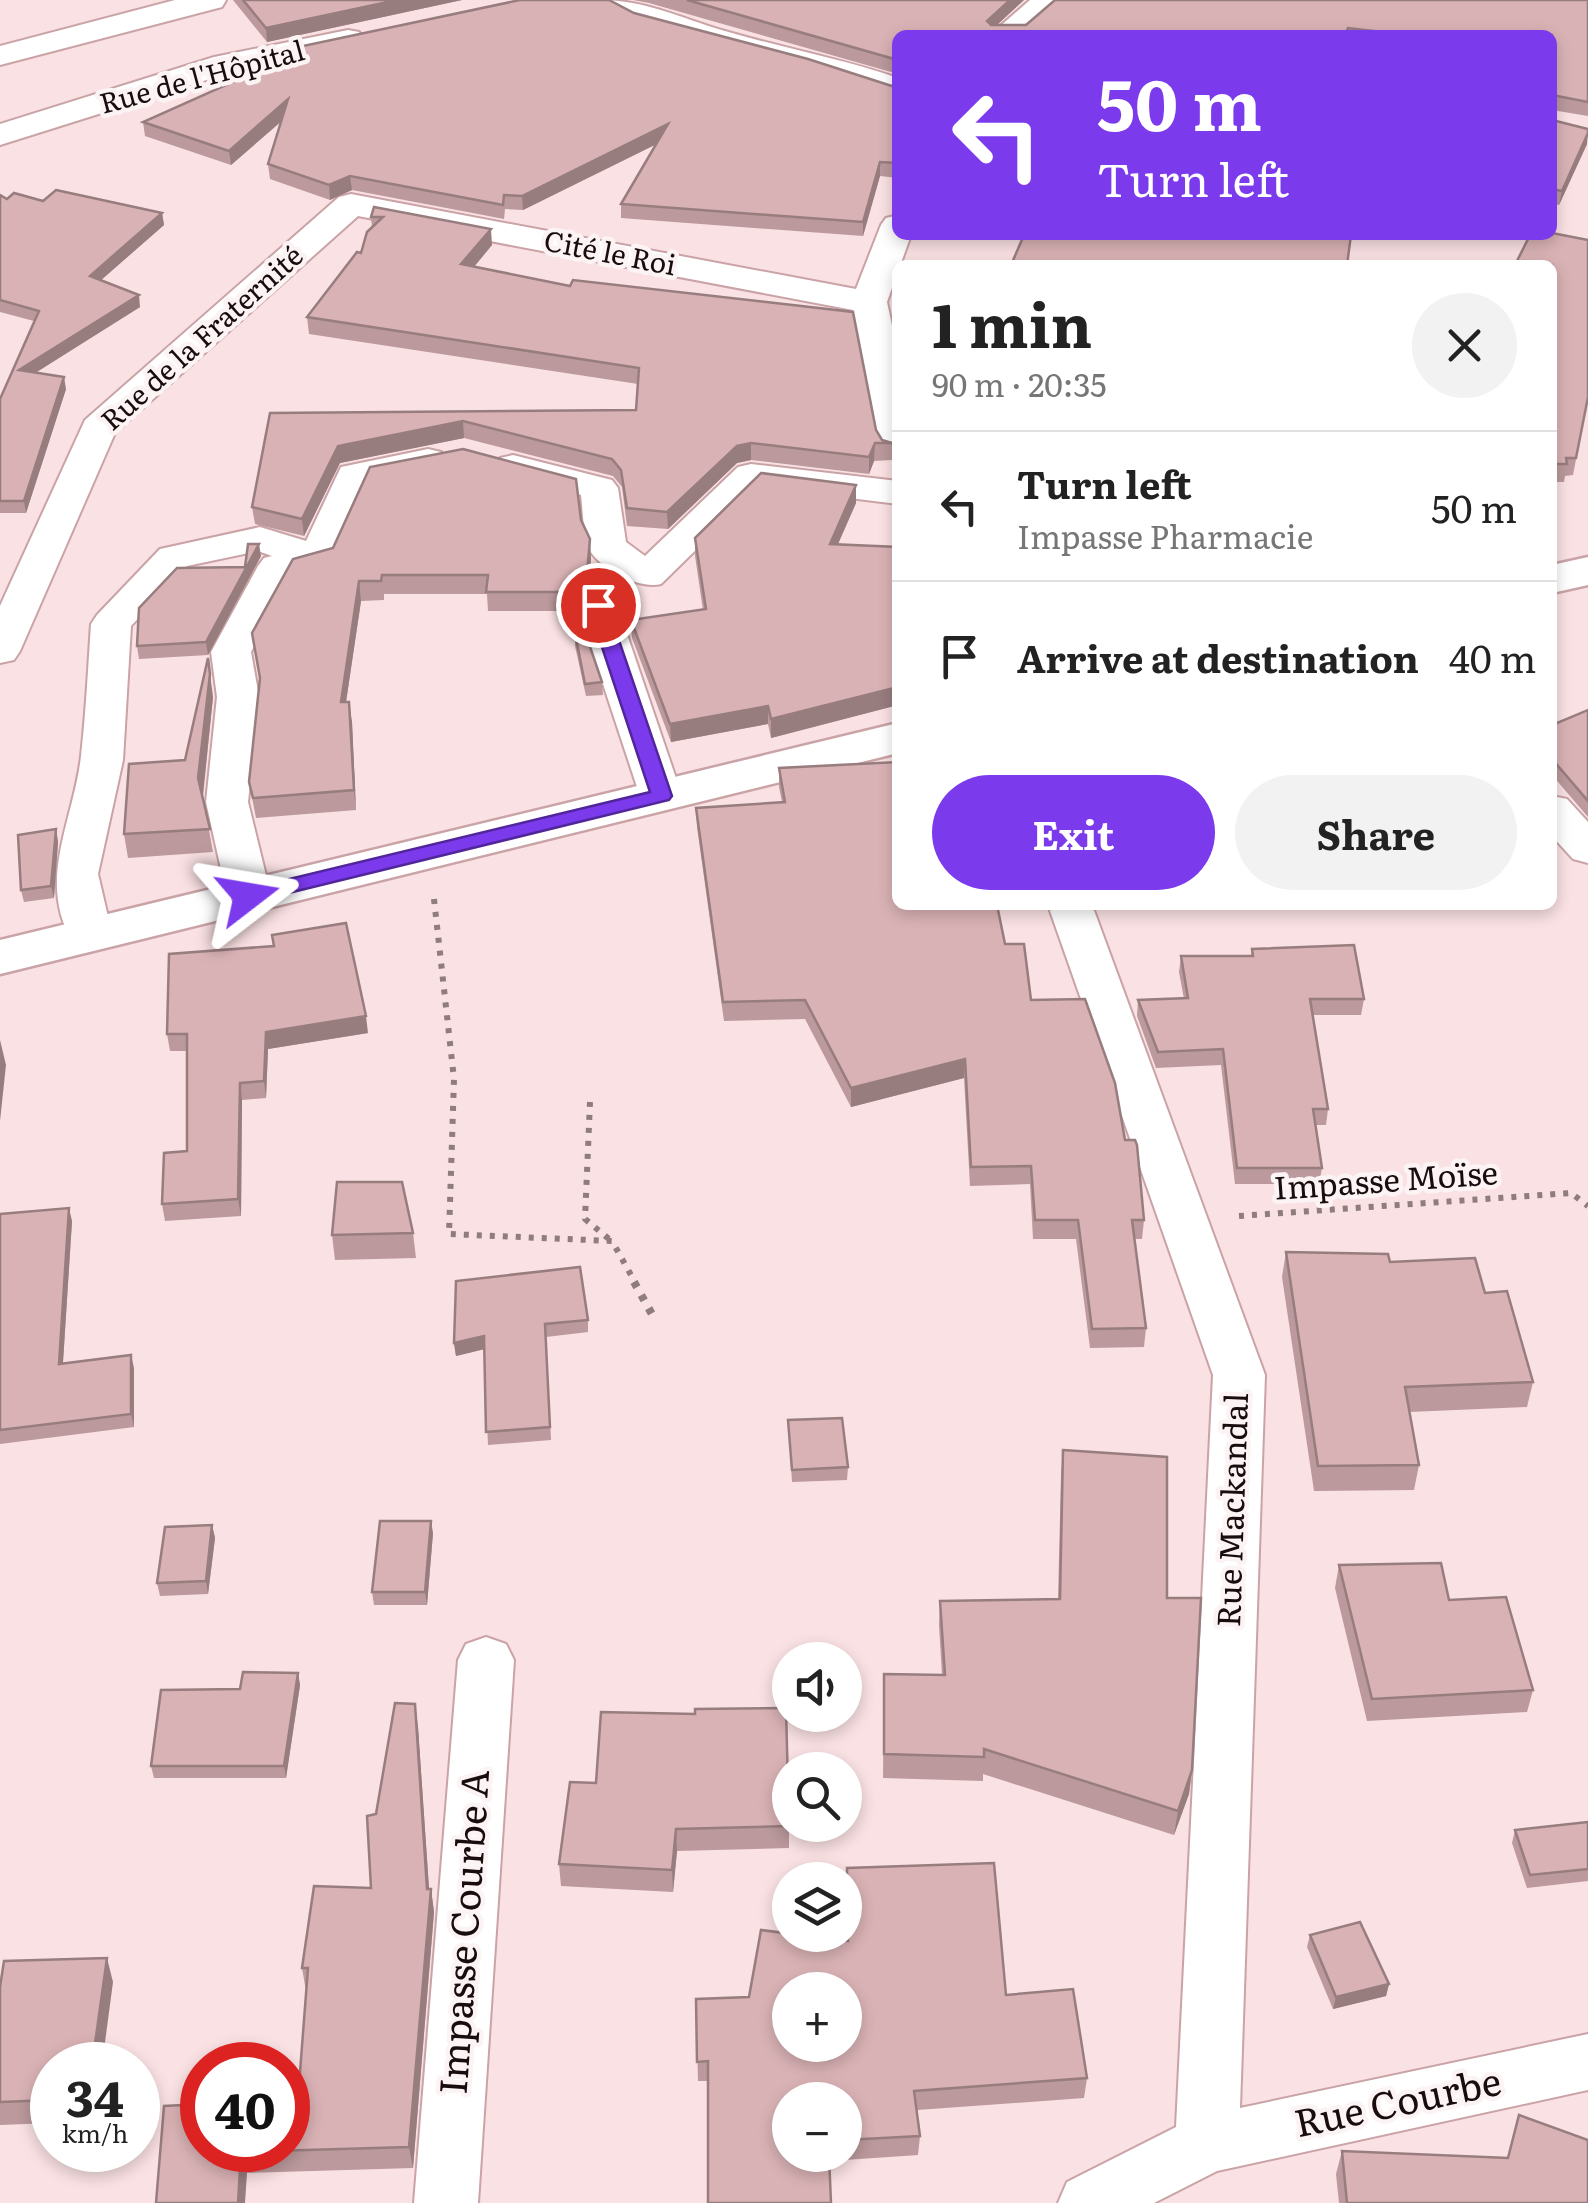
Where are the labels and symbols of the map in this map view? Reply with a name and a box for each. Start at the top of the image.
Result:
street label: Rue de l'Hôpital [94,28,309,123]
street label: Cité le Roi [541,218,680,284]
street label: Rue de la Fraternité [90,234,311,439]
pin [556,563,641,648]
position arrow [196,844,300,948]
street label: Impasse Moïse [1272,1146,1499,1210]
street label: Rue Mackandal [1202,1392,1258,1628]
street label: Impasse Courbe A [422,1767,501,2096]
speed limit sign: 40 [180,2042,310,2172]
street label: Rue Courbe [1289,2050,1506,2149]

